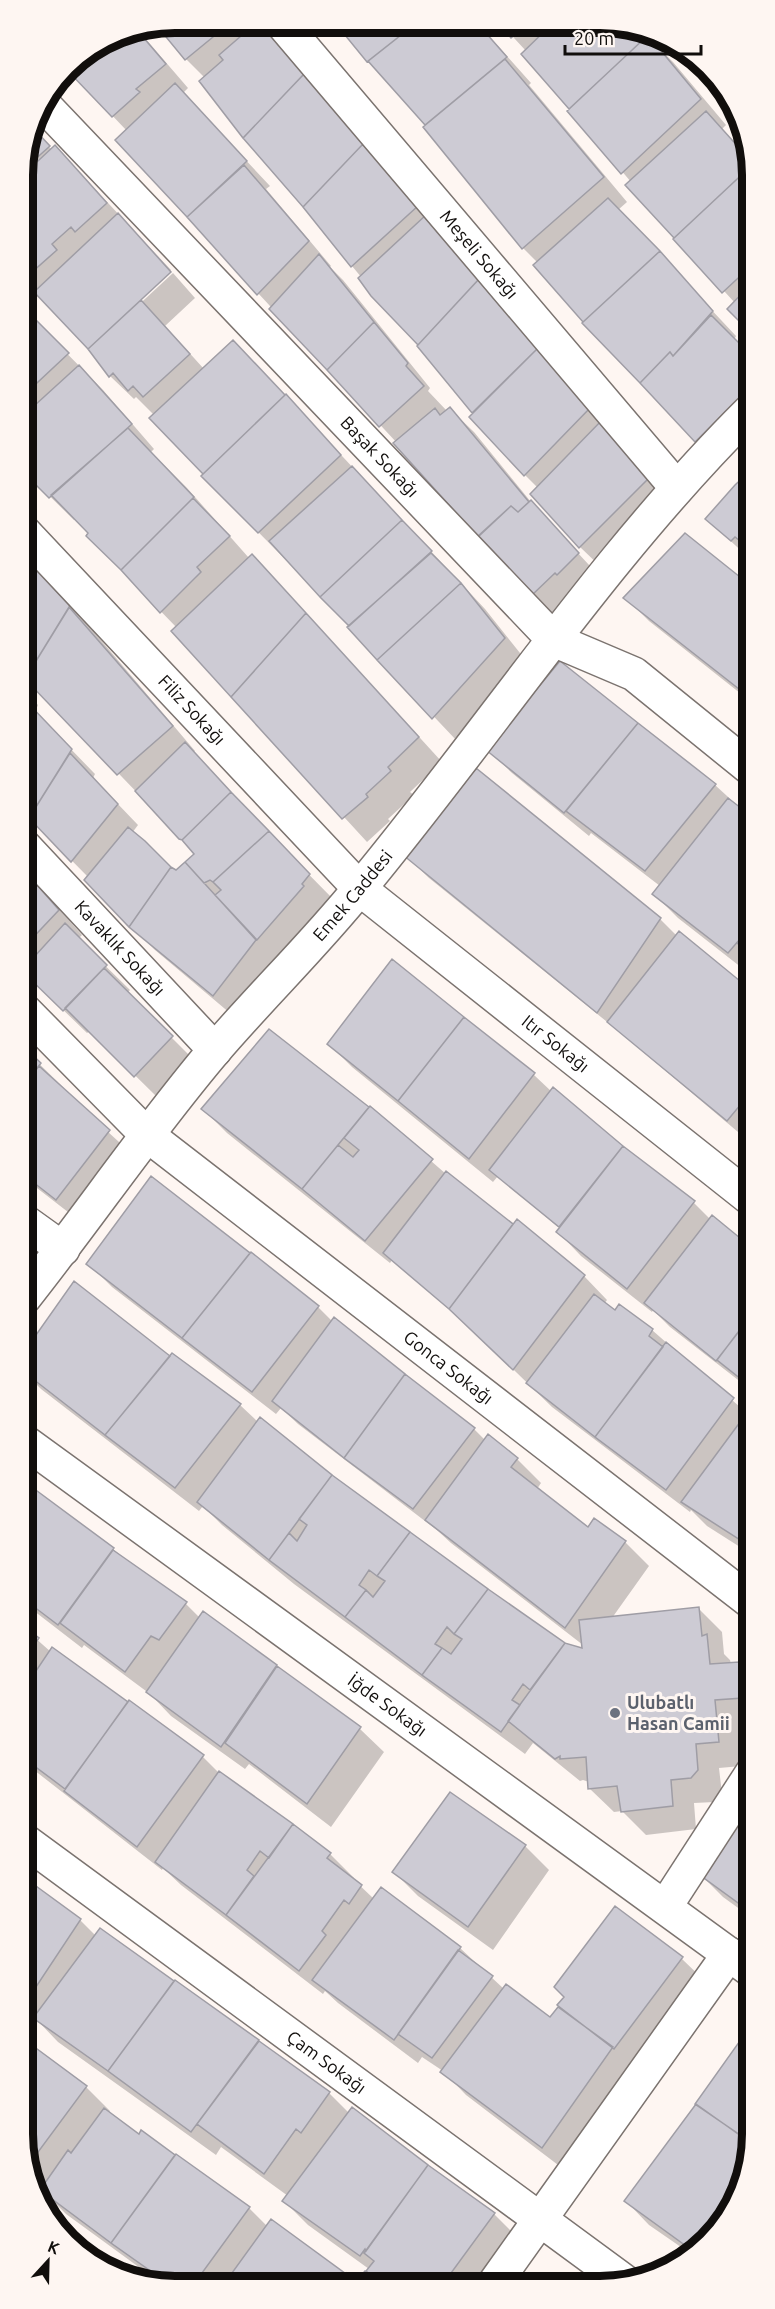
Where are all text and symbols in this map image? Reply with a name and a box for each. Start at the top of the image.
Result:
scale bar [565,18,702,56]
text: 20 m [574,28,614,48]
street label: Meşeli Sokağı [436,206,523,302]
street label: Başak Sokağı [337,412,423,501]
street label: Filiz Sokağı [155,670,230,748]
street label: Emek Caddesi [308,846,396,945]
street label: Kavaklık Sokağı [71,896,170,999]
street label: Itır Sokağı [518,1010,594,1076]
street label: Gonca Sokağı [400,1326,497,1408]
street label: İğde Sokağı [345,1669,431,1740]
place label: Ulubatlı Hasan Camii [627,1692,730,1733]
marker: Ulubatlı Hasan Camii [608,1706,622,1720]
street label: Çam Sokağı [284,2026,370,2097]
north arrow [18,2231,78,2291]
text: K [45,2237,62,2258]

